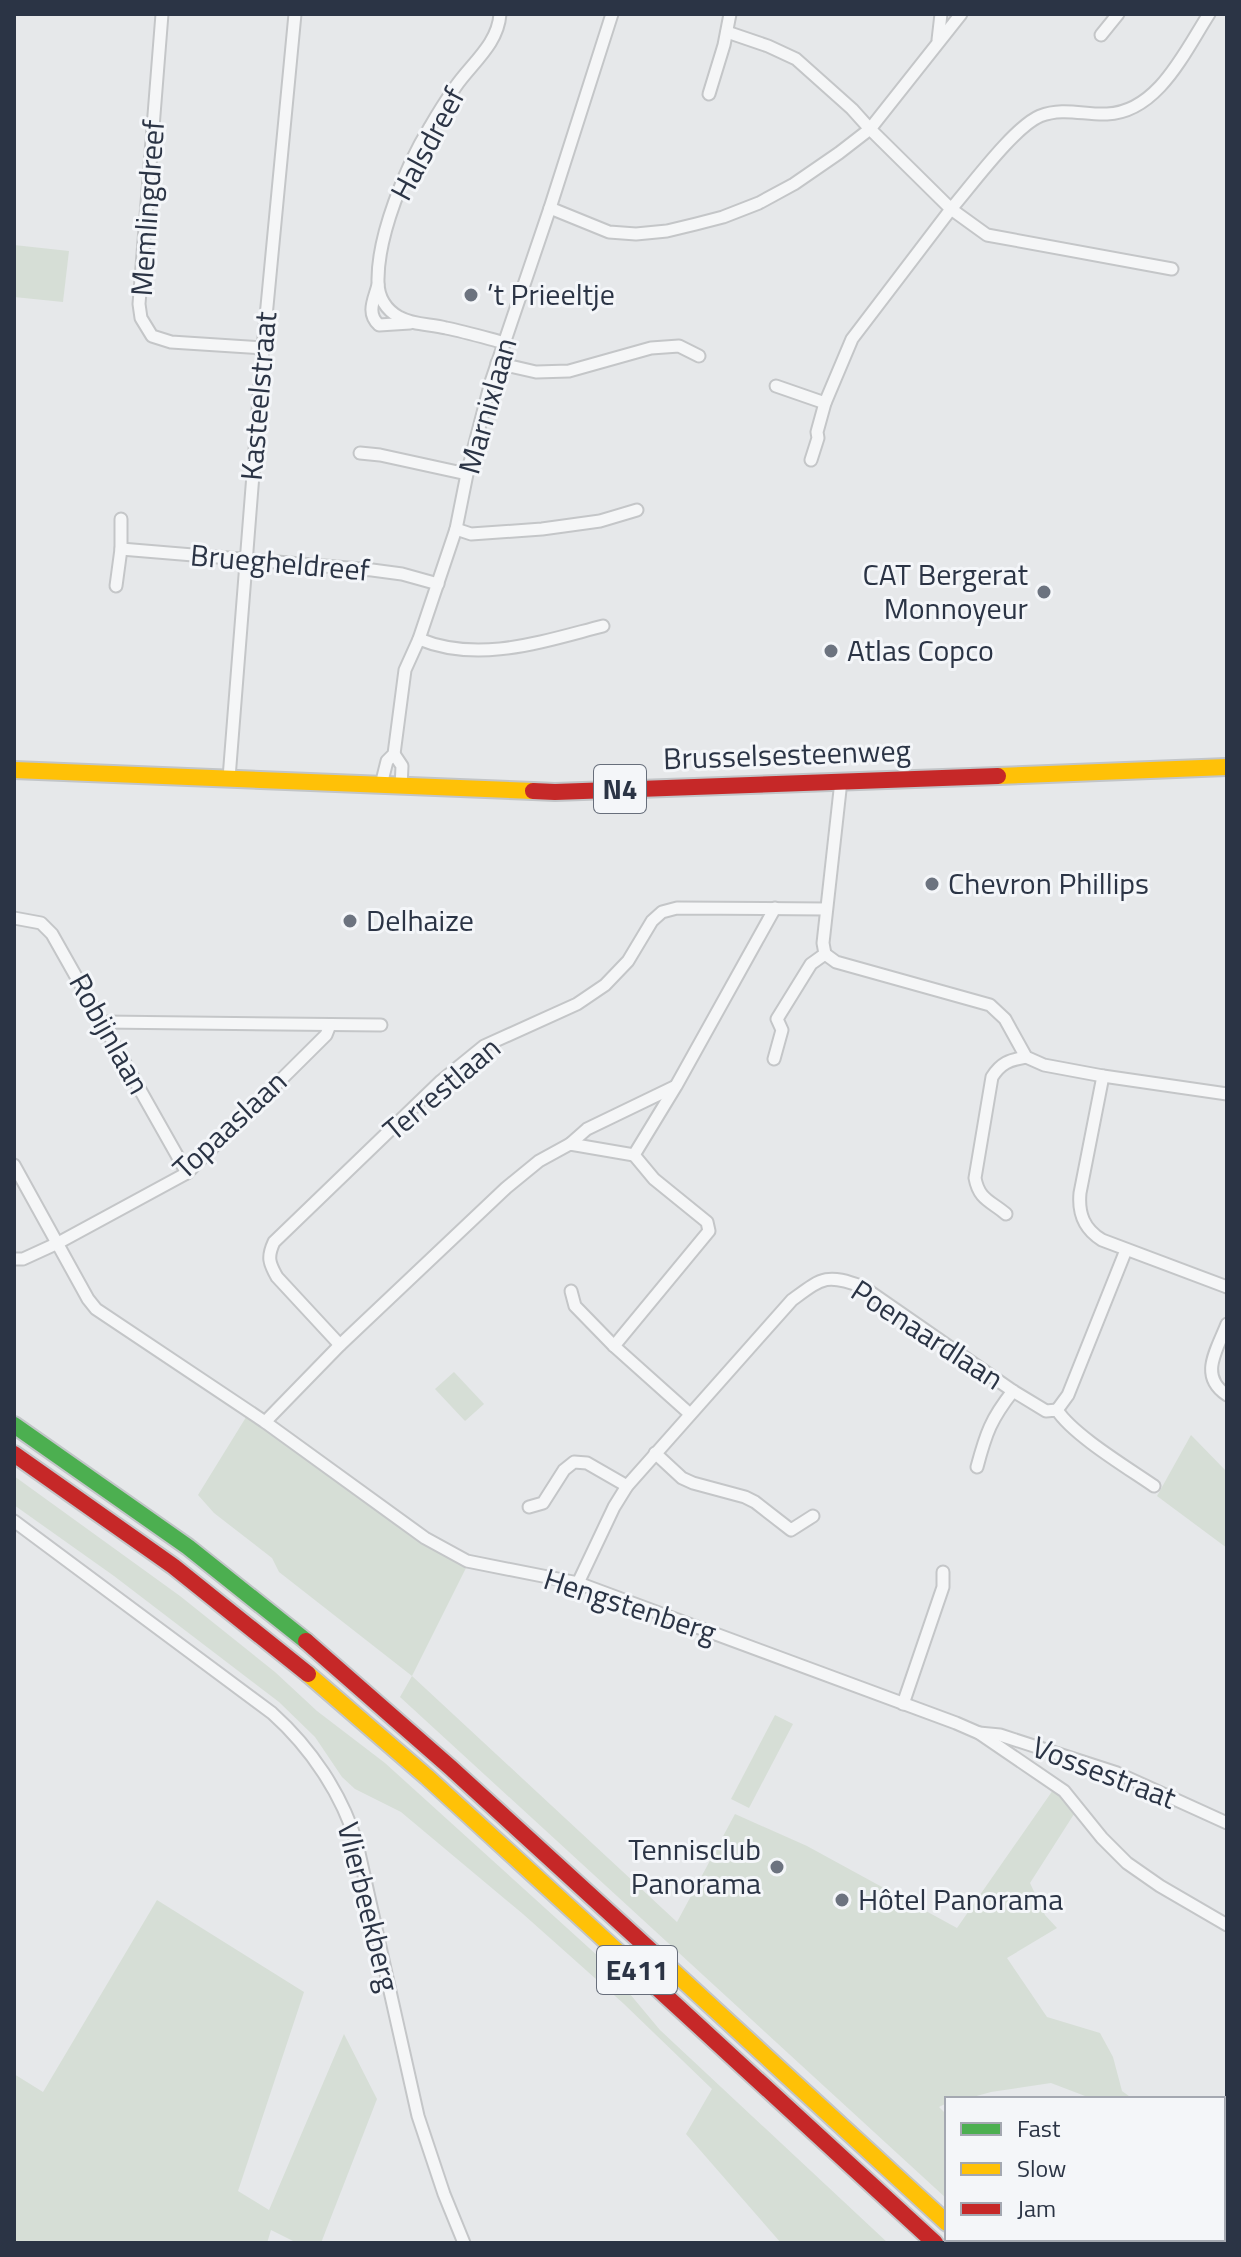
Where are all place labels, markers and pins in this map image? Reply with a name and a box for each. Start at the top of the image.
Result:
place label: ’t Prieeltje [487,271,615,317]
marker: ’t Prieeltje [462,286,480,304]
place label: CAT Bergerat Monnoyeur [863,551,1028,631]
marker: CAT Bergerat Monnoyeur [1035,583,1053,601]
place label: Atlas Copco [847,627,994,673]
marker: Atlas Copco [822,642,840,660]
place label: Chevron Phillips [948,860,1149,906]
marker: Chevron Phillips [923,875,941,893]
place label: Delhaize [366,897,474,943]
marker: Delhaize [341,912,359,930]
place label: Tennisclub Panorama [628,1826,761,1906]
marker: Tennisclub Panorama [768,1858,786,1876]
place label: Hôtel Panorama [858,1876,1063,1922]
marker: Hôtel Panorama [833,1891,851,1909]

